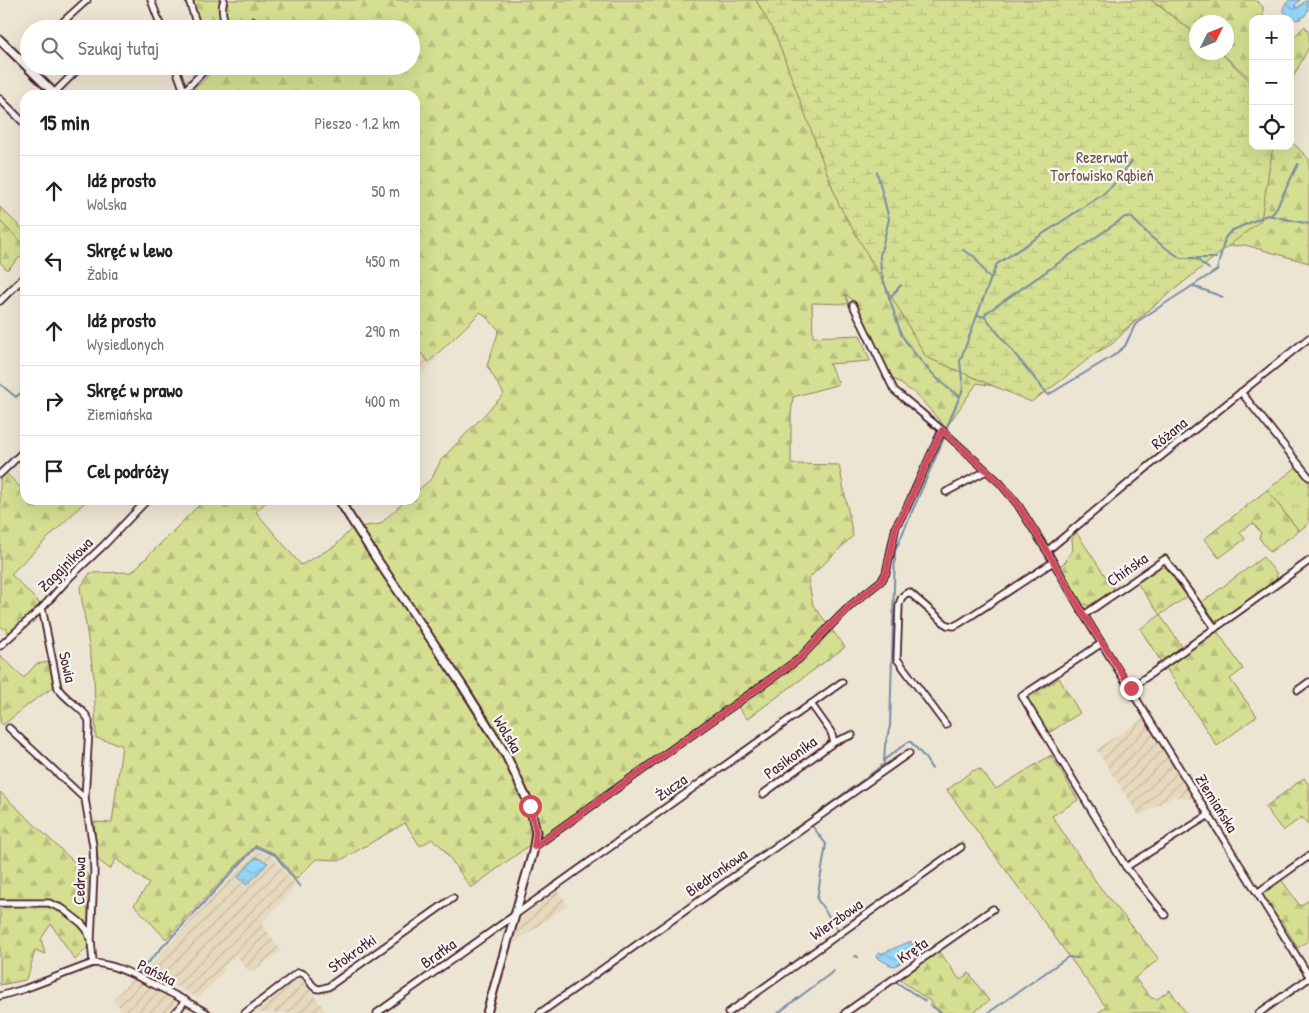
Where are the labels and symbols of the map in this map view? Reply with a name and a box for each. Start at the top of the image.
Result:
north arrow [1189,15,1234,60]
park label: Rezerwat Torfowisko Rąbień [1050,146,1154,186]
street label: Różana [1146,412,1192,454]
street label: Zagajnikowa [33,532,97,596]
street label: Chińska [1102,547,1152,591]
street label: Sowia [54,649,82,685]
route end [1120,677,1143,700]
street label: Wolska [488,711,528,757]
street label: Pasikonika [759,730,821,784]
street label: Żucza [651,768,691,806]
street label: Ziemiańska [1190,770,1244,836]
route start [519,795,542,818]
street label: Biedronkowa [681,843,751,901]
street label: Cedrowa [68,857,90,905]
street label: Wierzbowa [805,893,867,945]
street label: Stokrotki [323,928,381,978]
street label: Kręta [892,932,932,968]
street label: Bratka [416,933,460,973]
street label: Pańska [134,953,180,991]

